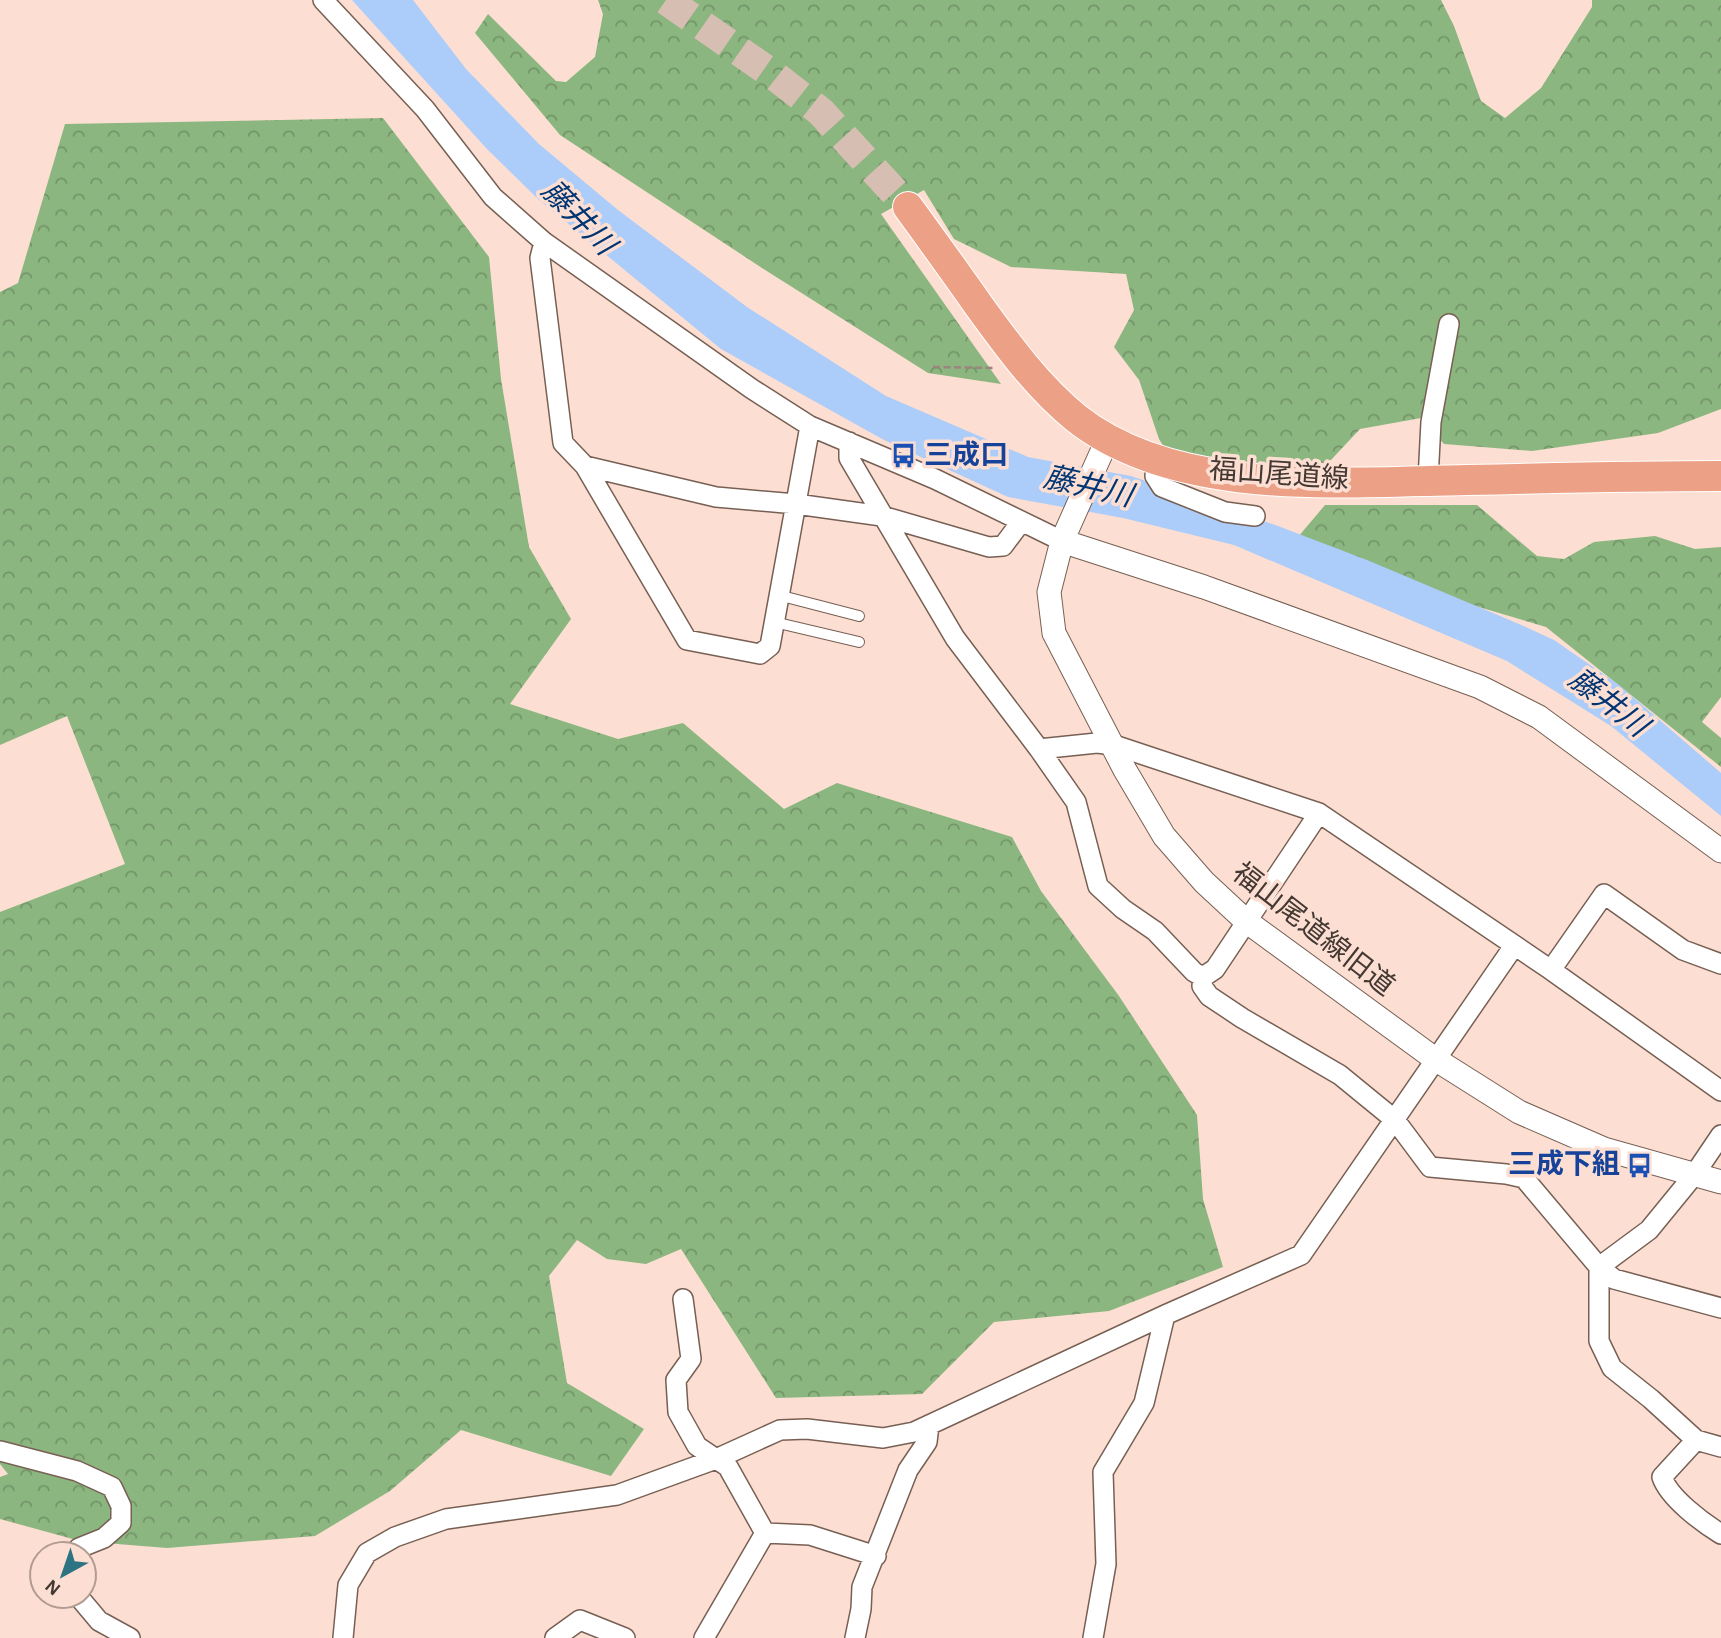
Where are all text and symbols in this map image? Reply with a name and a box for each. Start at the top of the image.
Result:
water label: 藤井川 [536,174,624,263]
place label: 三成口 [924,440,1008,470]
bus stop icon: 三成口 [890,442,918,470]
street label: 福山尾道線 [1208,454,1350,494]
water label: 藤井川 [1041,460,1139,512]
water label: 藤井川 [1563,662,1656,744]
street label: 福山尾道線旧道 [1227,857,1400,1001]
place label: 三成下組 [1508,1149,1620,1179]
bus stop icon: 三成下組 [1626,1151,1654,1179]
north arrow [28,1540,98,1610]
text: N [42,1575,64,1598]

